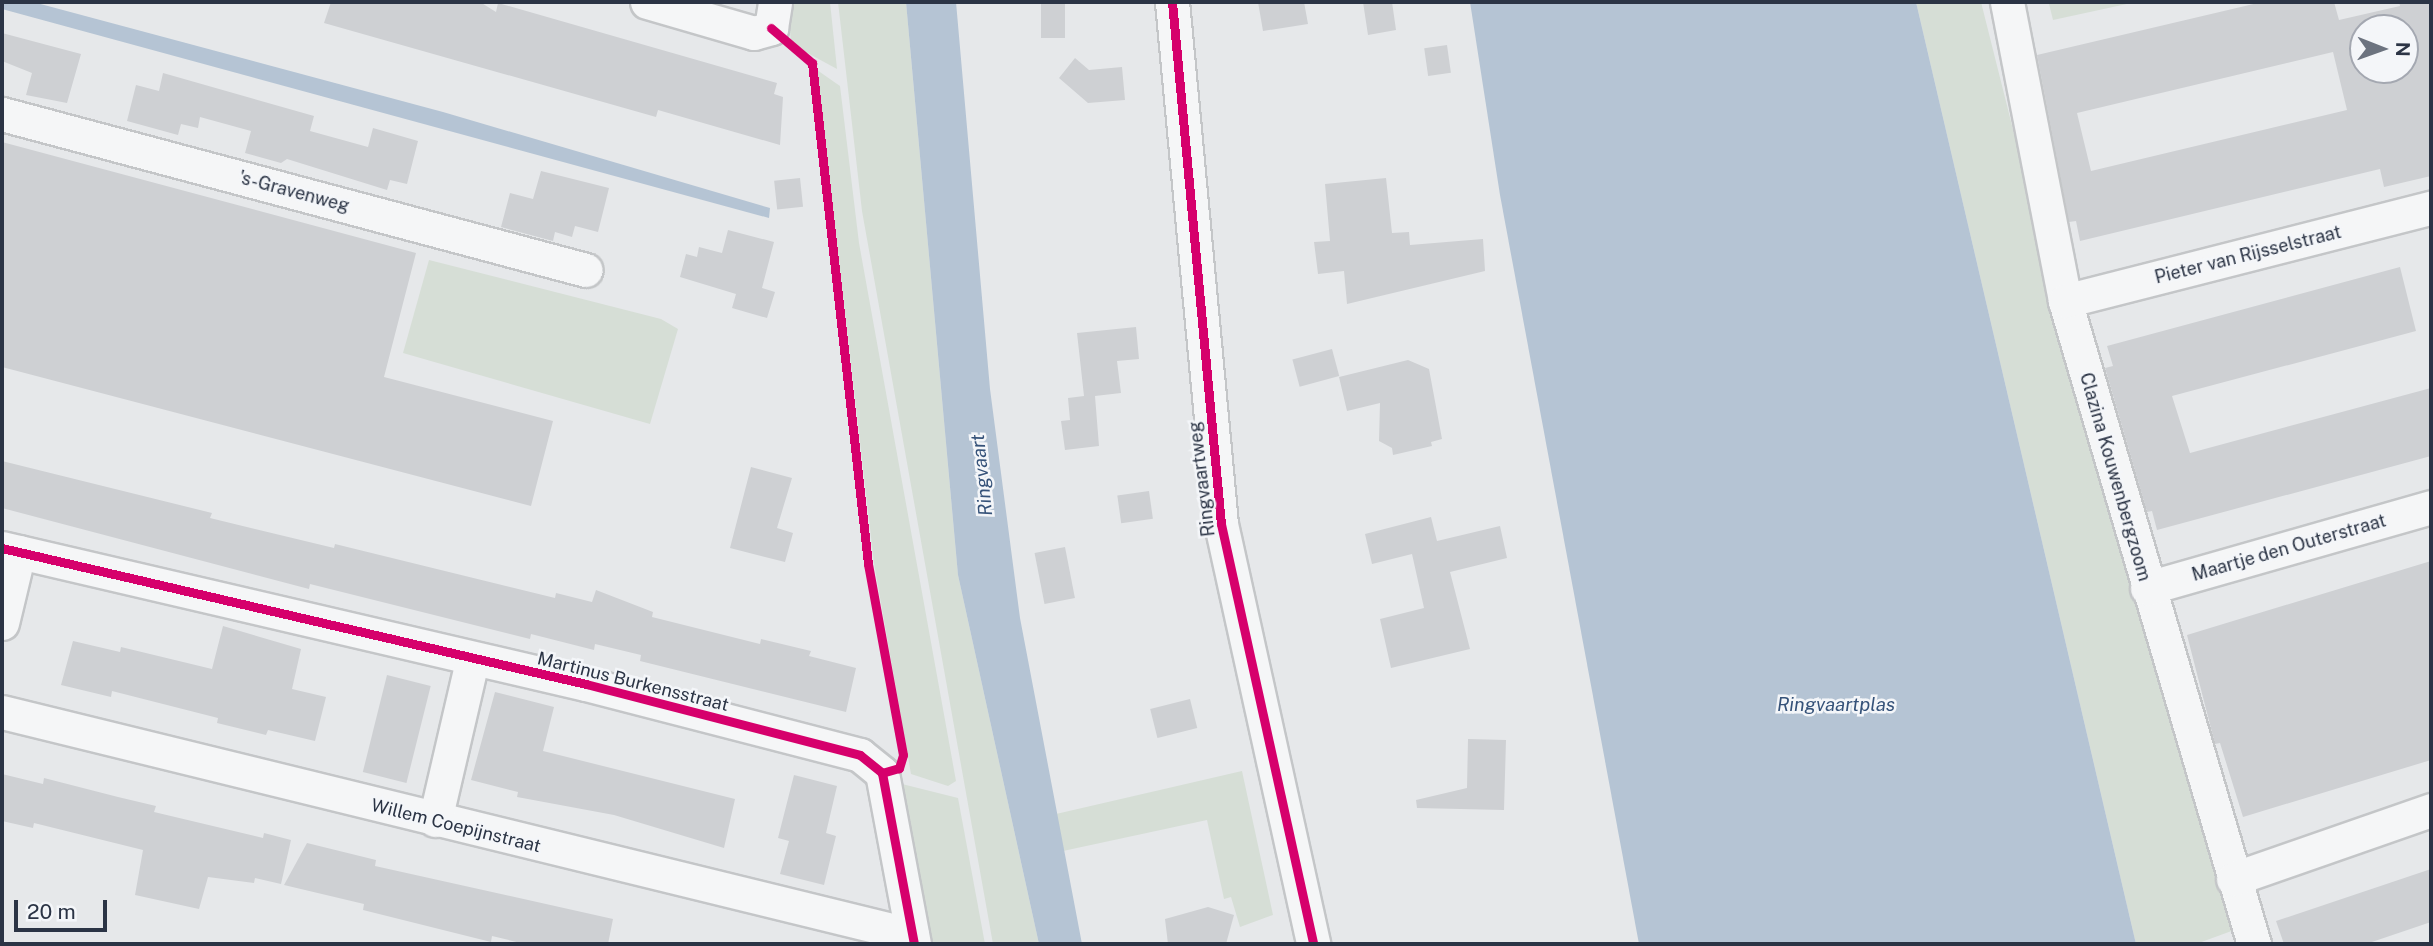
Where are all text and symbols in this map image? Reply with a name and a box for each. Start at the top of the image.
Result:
north arrow [2349,14,2419,84]
text: N [2392,42,2414,57]
street label: 's-Gravenweg [236,167,352,217]
street label: Pieter van Rijsselstraat [2152,221,2344,289]
street label: Clazina Kouwenbergzoom [2075,370,2155,584]
street label: Ringvaartweg [1184,420,1220,538]
water label: Ringvaart [966,433,998,517]
street label: Maartje den Outerstraat [2189,510,2389,586]
street label: Martinus Burkensstraat [535,648,731,716]
water label: Ringvaartplas [1777,694,1895,716]
street label: Willem Coepijnstraat [369,794,543,858]
scale bar [18,886,110,930]
text: 20 m [27,899,76,924]

